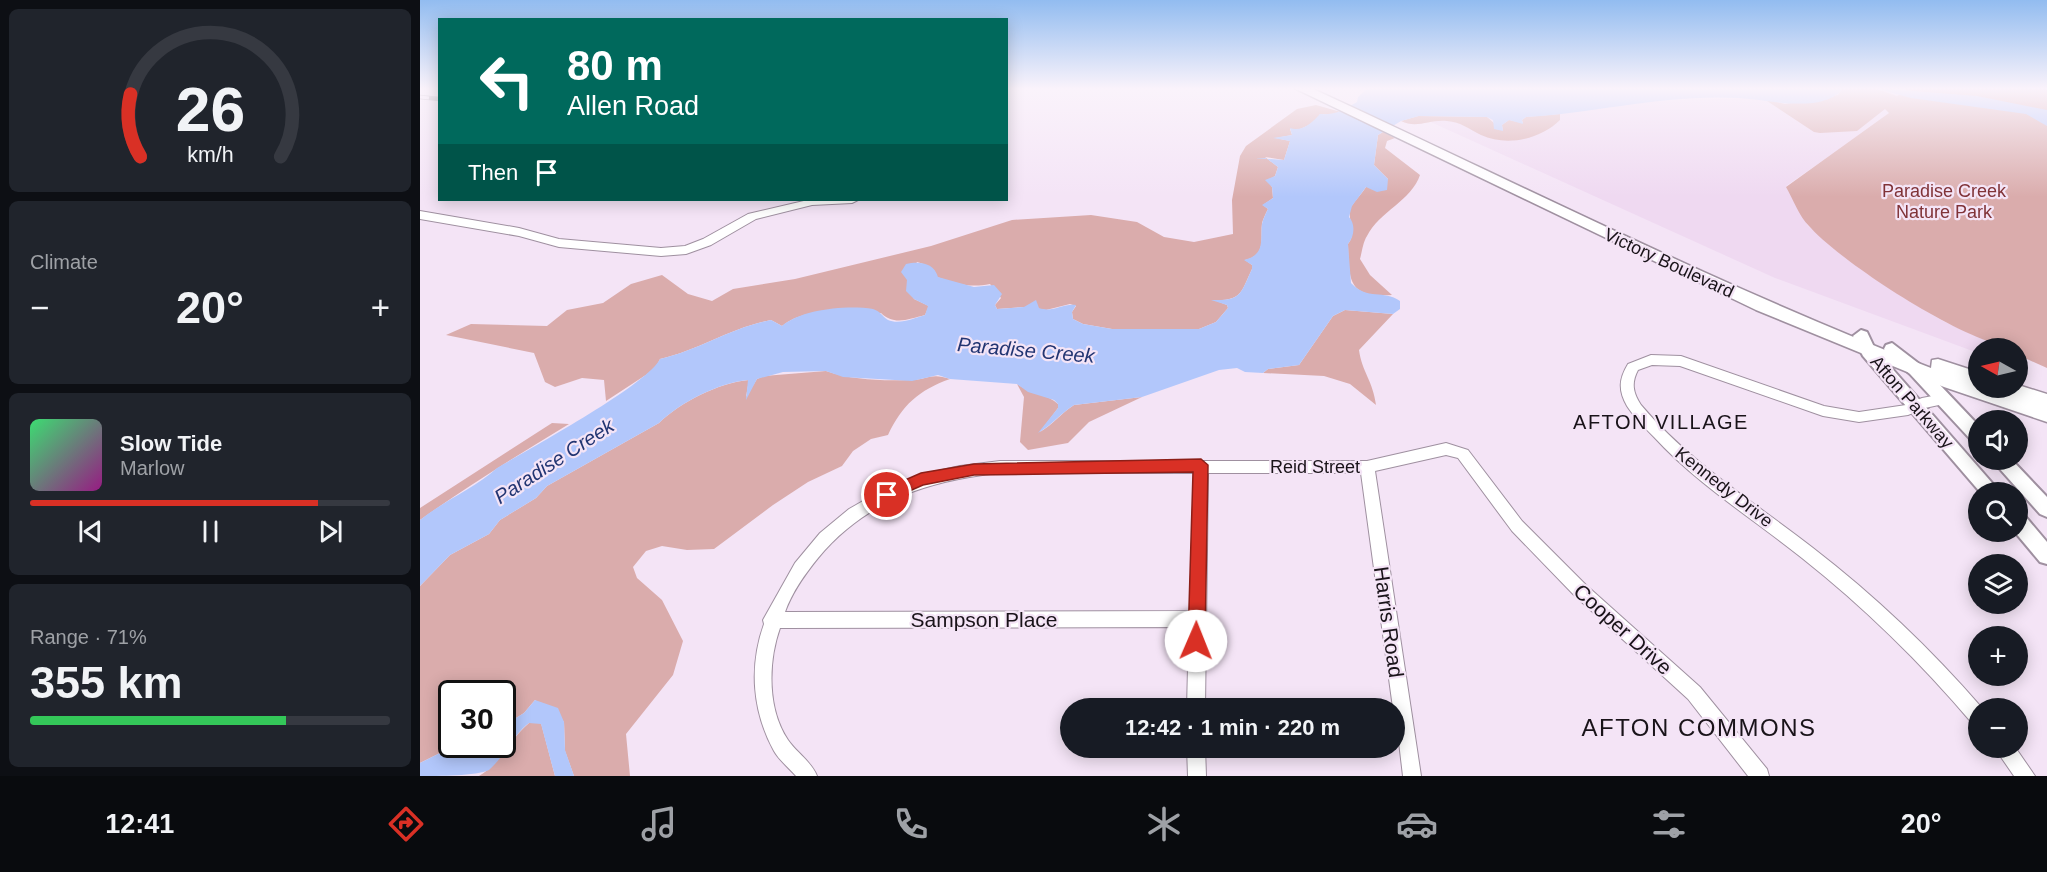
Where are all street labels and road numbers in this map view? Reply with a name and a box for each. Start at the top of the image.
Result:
street label: Victory Boulevard [1601,224,1737,302]
street label: Afton Parkway [1866,352,1958,452]
street label: Kennedy Drive [1671,443,1777,531]
street label: Reid Street [1270,457,1360,477]
street label: Harris Road [1370,565,1408,679]
street label: Cooper Drive [1569,579,1677,679]
street label: Sampson Place [910,608,1058,631]

